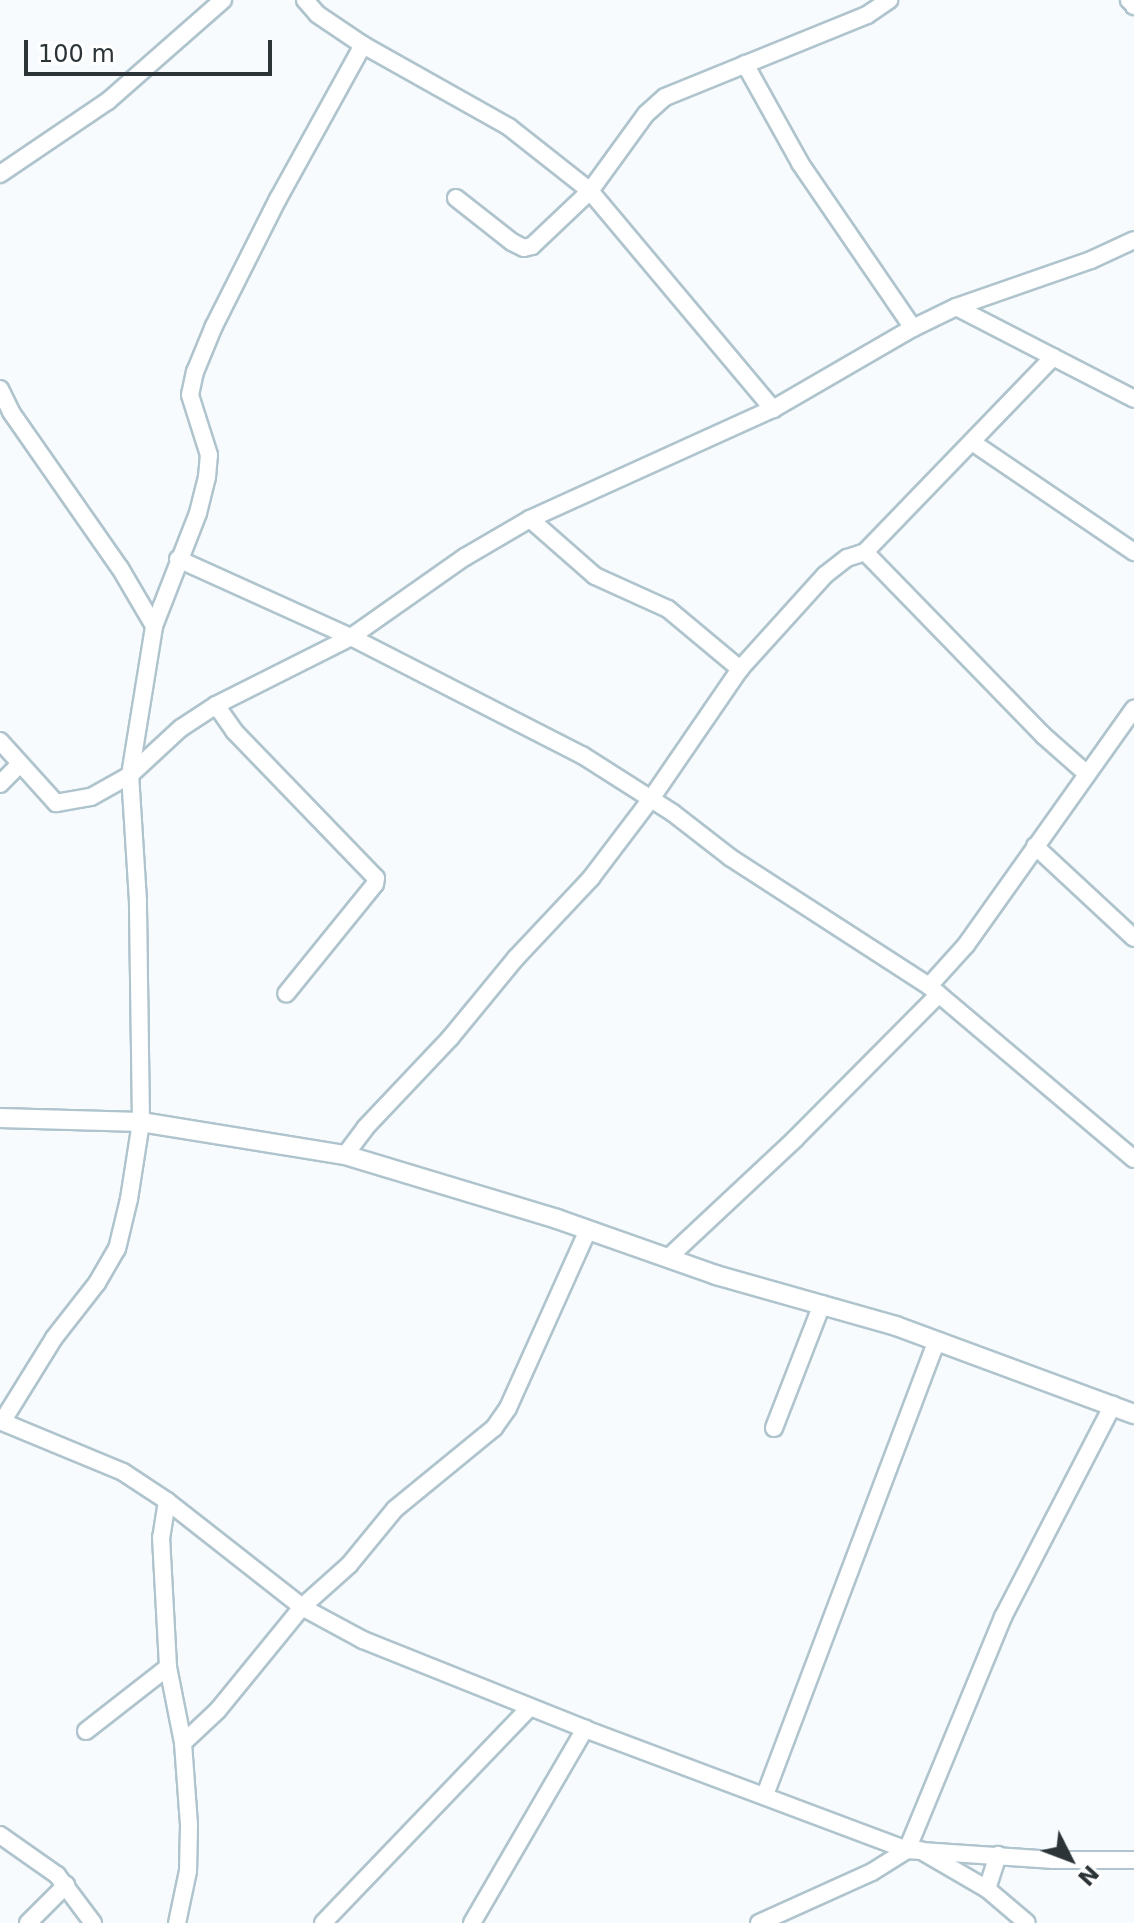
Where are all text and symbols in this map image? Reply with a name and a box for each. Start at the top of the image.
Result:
scale bar [28,24,276,74]
text: 100 m [38,40,115,68]
north arrow [1030,1819,1110,1899]
text: N [1073,1860,1104,1891]

